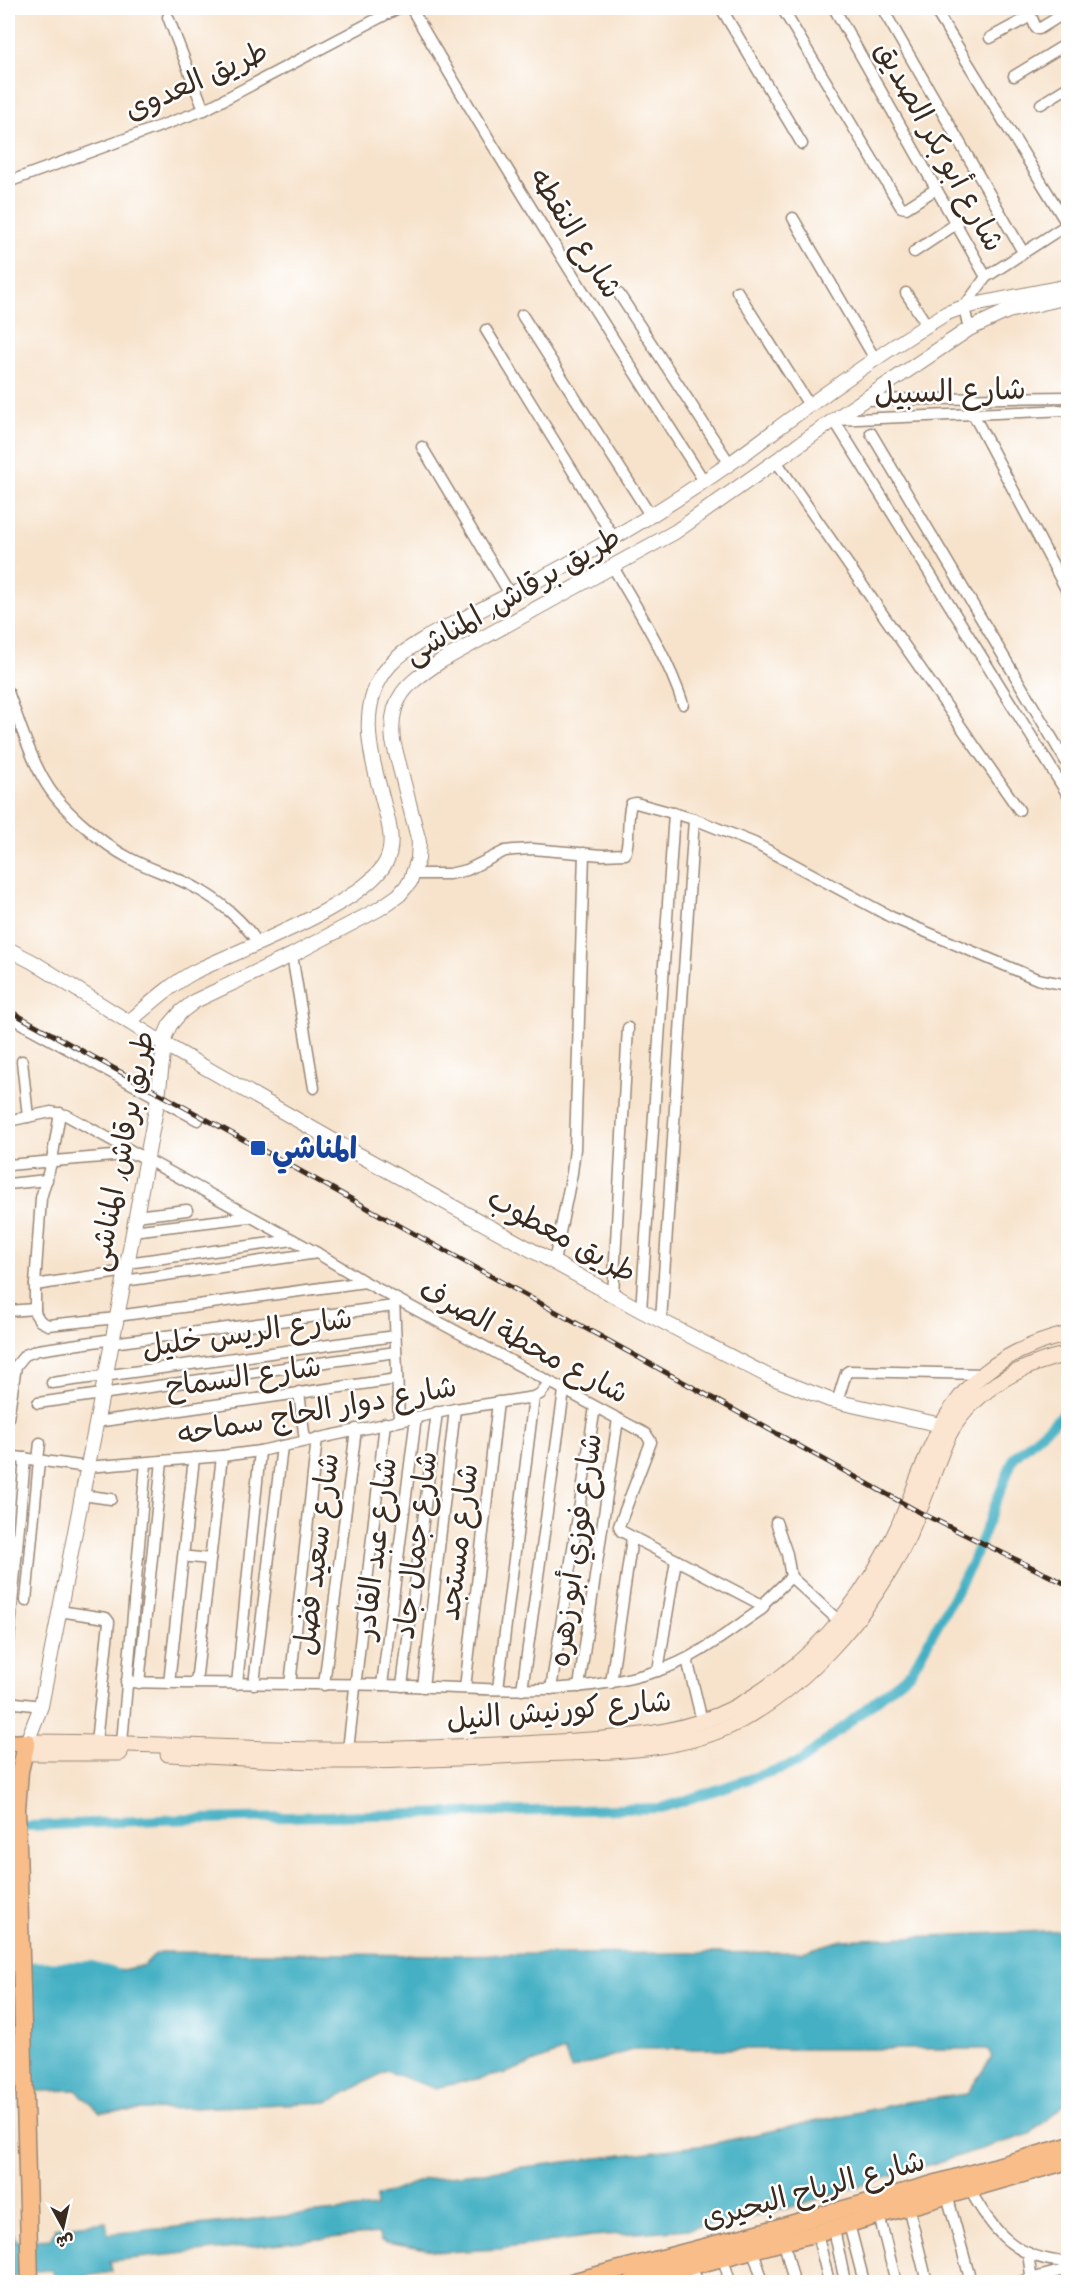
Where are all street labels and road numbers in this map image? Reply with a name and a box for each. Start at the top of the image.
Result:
street label: طريق العدوى [118,31,274,129]
street label: شارع أبو بكر الصديق [865,34,1014,259]
street label: شارع النقطه [519,161,631,306]
street label: شارع السبيل [874,369,1027,415]
street label: طريق برقاش, المناشى [397,518,627,672]
street label: طريق برقاش, المناشى [79,1028,163,1274]
street label: طريق معطوب [481,1178,643,1292]
street label: شارع محطة الصرف [412,1270,635,1414]
street label: شارع الريس خليل [139,1298,355,1368]
street label: شارع السماح [162,1346,324,1408]
street label: شارع دوار الحاج سماحه [174,1367,460,1455]
street label: شارع فوزي أبو زهره [540,1431,612,1669]
street label: شارع جمال جاد [385,1449,447,1642]
street label: شارع سعيد فضل [285,1451,349,1658]
street label: شارع عبد القادر [345,1455,407,1644]
street label: شارع مستجد [429,1461,488,1623]
street label: شارع كورنيش النيل [445,1681,673,1741]
street label: شارع الرياح البحيرى [697,2141,930,2239]

